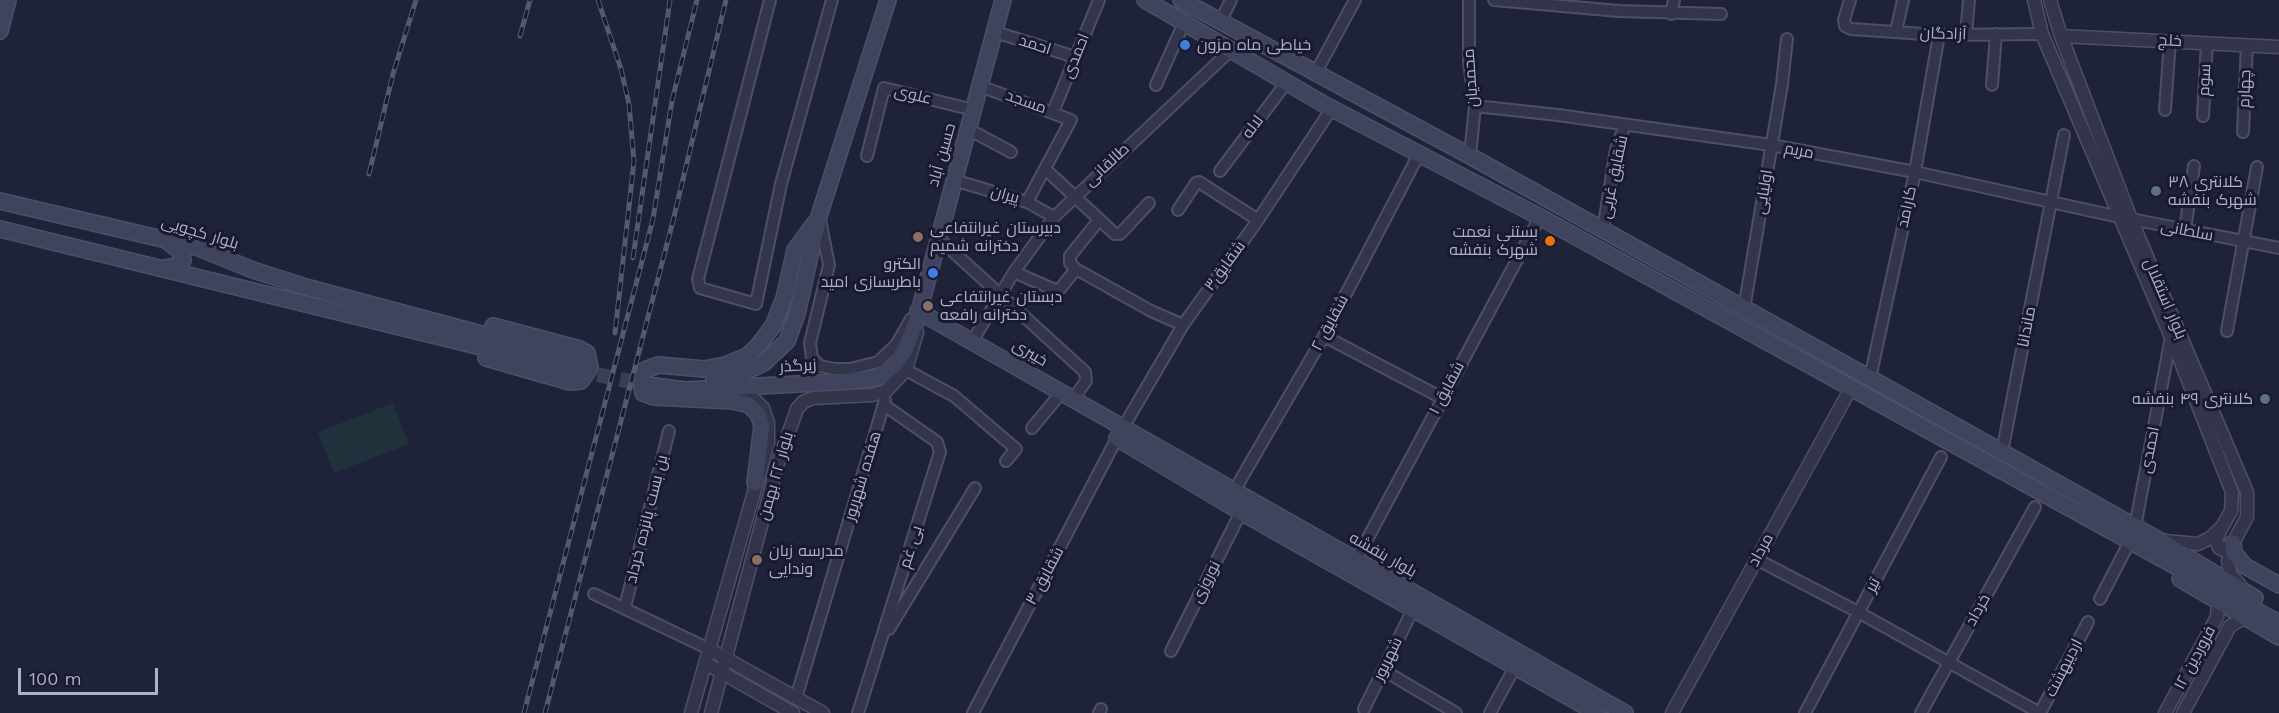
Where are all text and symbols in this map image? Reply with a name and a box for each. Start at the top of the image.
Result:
street label: آزادگان [1919,24,1967,44]
street label: احمد [1017,31,1053,59]
street label: احمدی [1058,31,1094,81]
street label: خلج [2158,31,2182,51]
place label: خیاطی ماه مزون [1197,35,1311,55]
marker: خیاطی ماه مزون [1178,38,1192,52]
street label: محمدیان [1459,48,1483,108]
street label: سوم [2195,63,2215,97]
street label: چهارم [2235,69,2255,109]
street label: علوی [892,81,934,109]
street label: مسجد [1003,86,1049,118]
street label: لاله [1238,112,1268,142]
street label: حسین آباد [924,121,960,189]
street label: شقایق غربی [1596,133,1632,221]
street label: طالقانی [1081,139,1133,191]
street label: مریم [1782,139,1816,163]
street label: اولیایی [1751,168,1777,216]
place label: کلانتری ۳۸ شهرک بنفشه [2168,172,2257,210]
street label: پیران [989,182,1021,208]
street label: کارامد [1893,184,1921,230]
marker: کلانتری ۳۸ شهرک بنفشه [2149,184,2163,198]
street label: بلوار کچویی [159,212,241,254]
street label: سلطانی [2159,216,2215,246]
place label: دبیرستان غیرانتفاعی دخترانه شمیم [930,218,1061,256]
place label: بستنی نعمت شهرک بنفشه [1449,222,1538,260]
marker: دبیرستان غیرانتفاعی دخترانه شمیم [911,230,925,244]
marker: بستنی نعمت شهرک بنفشه [1543,234,1557,248]
street label: شقایق۳ [1200,237,1250,295]
place label: الکترو باطریسازی امید [821,254,921,292]
street label: بلوار استقلال [2139,256,2191,342]
marker: الکترو باطریسازی امید [926,266,940,280]
place label: دبستان غیرانتفاعی دخترانه رافعه [940,287,1062,325]
street label: شقایق ۲ [1307,292,1353,354]
marker: دبستان غیرانتفاعی دخترانه رافعه [921,299,935,313]
street label: ماندانا [2014,305,2040,349]
street label: خیبری [1009,335,1051,371]
street label: زیرگذر [779,355,817,377]
street label: شقایق ۱ [1425,358,1469,418]
place label: کلانتری ۴۹ بنفشه [2132,389,2253,409]
marker: کلانتری ۴۹ بنفشه [2258,392,2272,406]
street label: احمدی [2136,425,2164,475]
street label: بلوار ۲۲ بهمن [754,429,798,523]
street label: هفده شهریور [840,429,886,523]
street label: بن بست پانزده خرداد [622,453,672,585]
street label: بی غم [895,523,927,571]
street label: بلوار بنفشه [1346,528,1420,582]
street label: مرداد [1744,530,1778,570]
place label: مدرسه زبان وندایی [769,541,844,579]
street label: شقایق ۳ [1022,544,1068,608]
marker: مدرسه زبان وندایی [750,553,764,567]
street label: نوروزی [1187,558,1225,606]
street label: تیر [1861,574,1885,596]
street label: خرداد [1961,591,1995,629]
street label: فروردین ۱۲ [2170,623,2220,693]
street label: شهریور [1369,634,1407,684]
street label: اردیبهشت [2041,636,2087,700]
scale bar [21,656,160,694]
text: 100 m [29,668,82,689]

